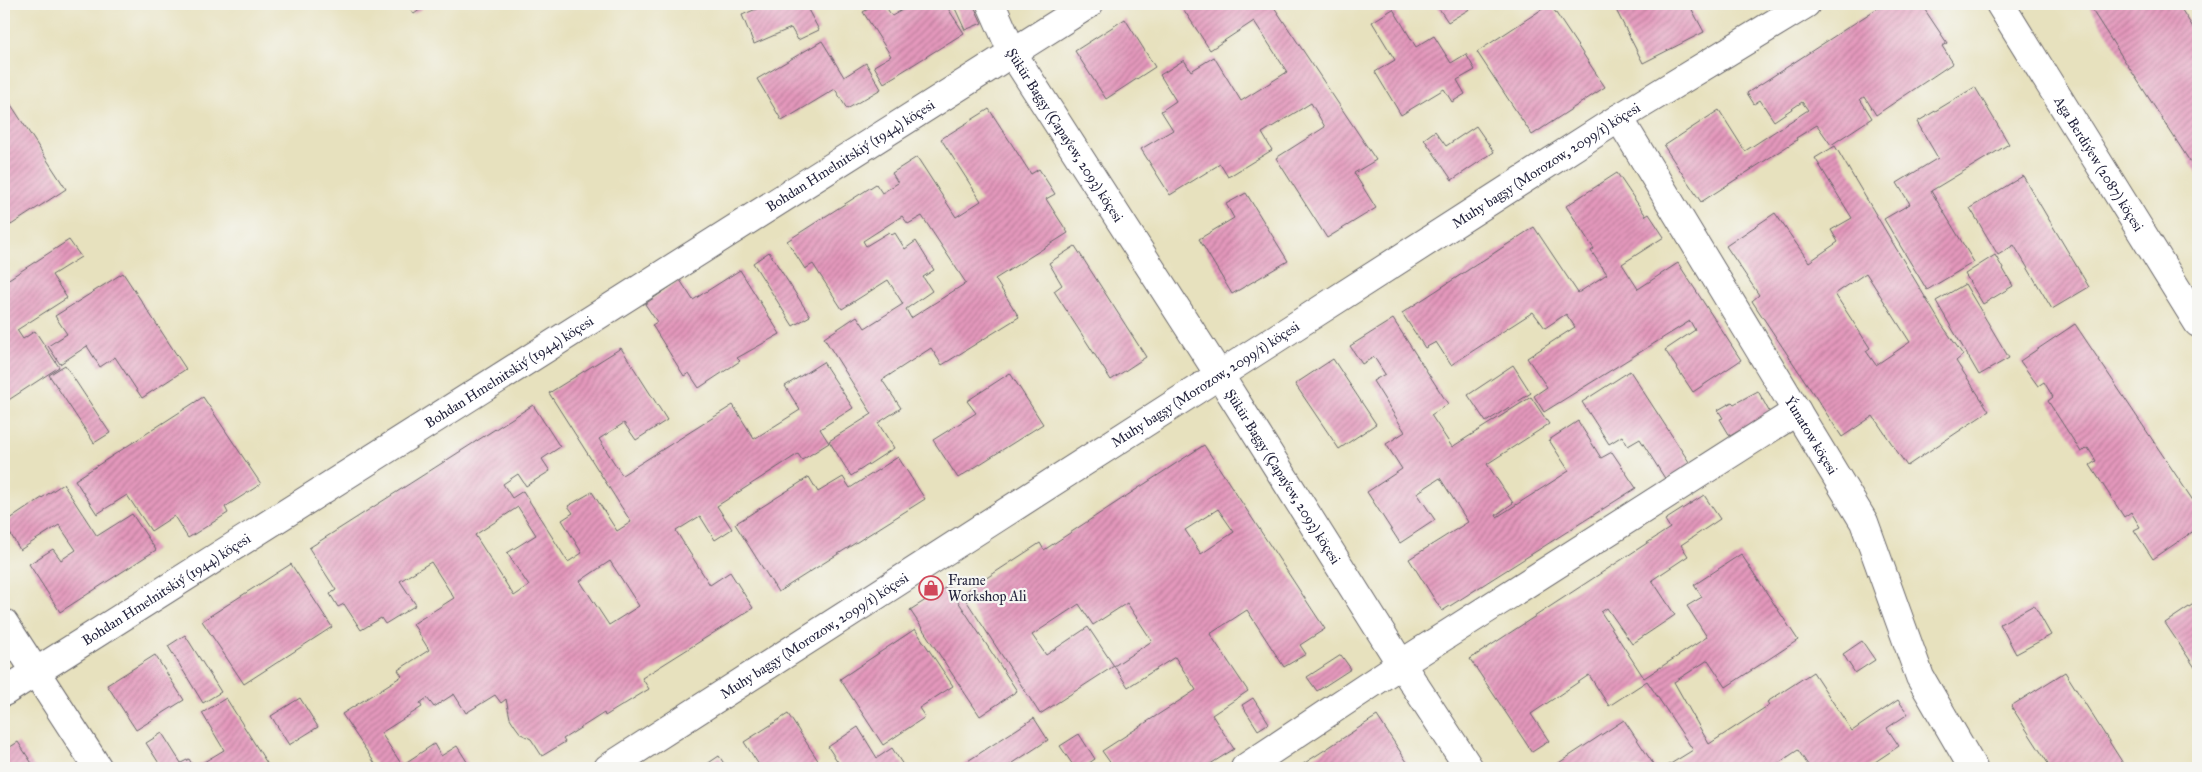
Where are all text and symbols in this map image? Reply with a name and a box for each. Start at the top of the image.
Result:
street label: Şükür Bagşy (Çapaýew, 2093) köçesi [1003,46,1127,225]
street label: Aga Berdiýew (2087) köçesi [2050,92,2147,234]
street label: Bohdan Hmelnitskiý (1944) köçesi [763,96,938,215]
street label: Muhy bagşy (Morozow, 2099/1) köçesi [1449,99,1643,232]
street label: Bohdan Hmelnitskiý (1944) köçesi [422,312,597,431]
street label: Muhy bagşy (Morozow, 2099/1) köçesi [1108,317,1303,451]
street label: Şükür Bagşy (Çapaýew, 2093) köçesi [1222,386,1344,567]
street label: Ýunatow köçesi [1781,392,1842,478]
street label: Bohdan Hmelnitskiý (1944) köçesi [79,529,254,649]
street label: Muhy bagşy (Morozow, 2099/1) köçesi [717,569,911,702]
place label: Frame Workshop Ali [948,572,1027,605]
shop icon: Frame Workshop Ali [918,575,944,601]

